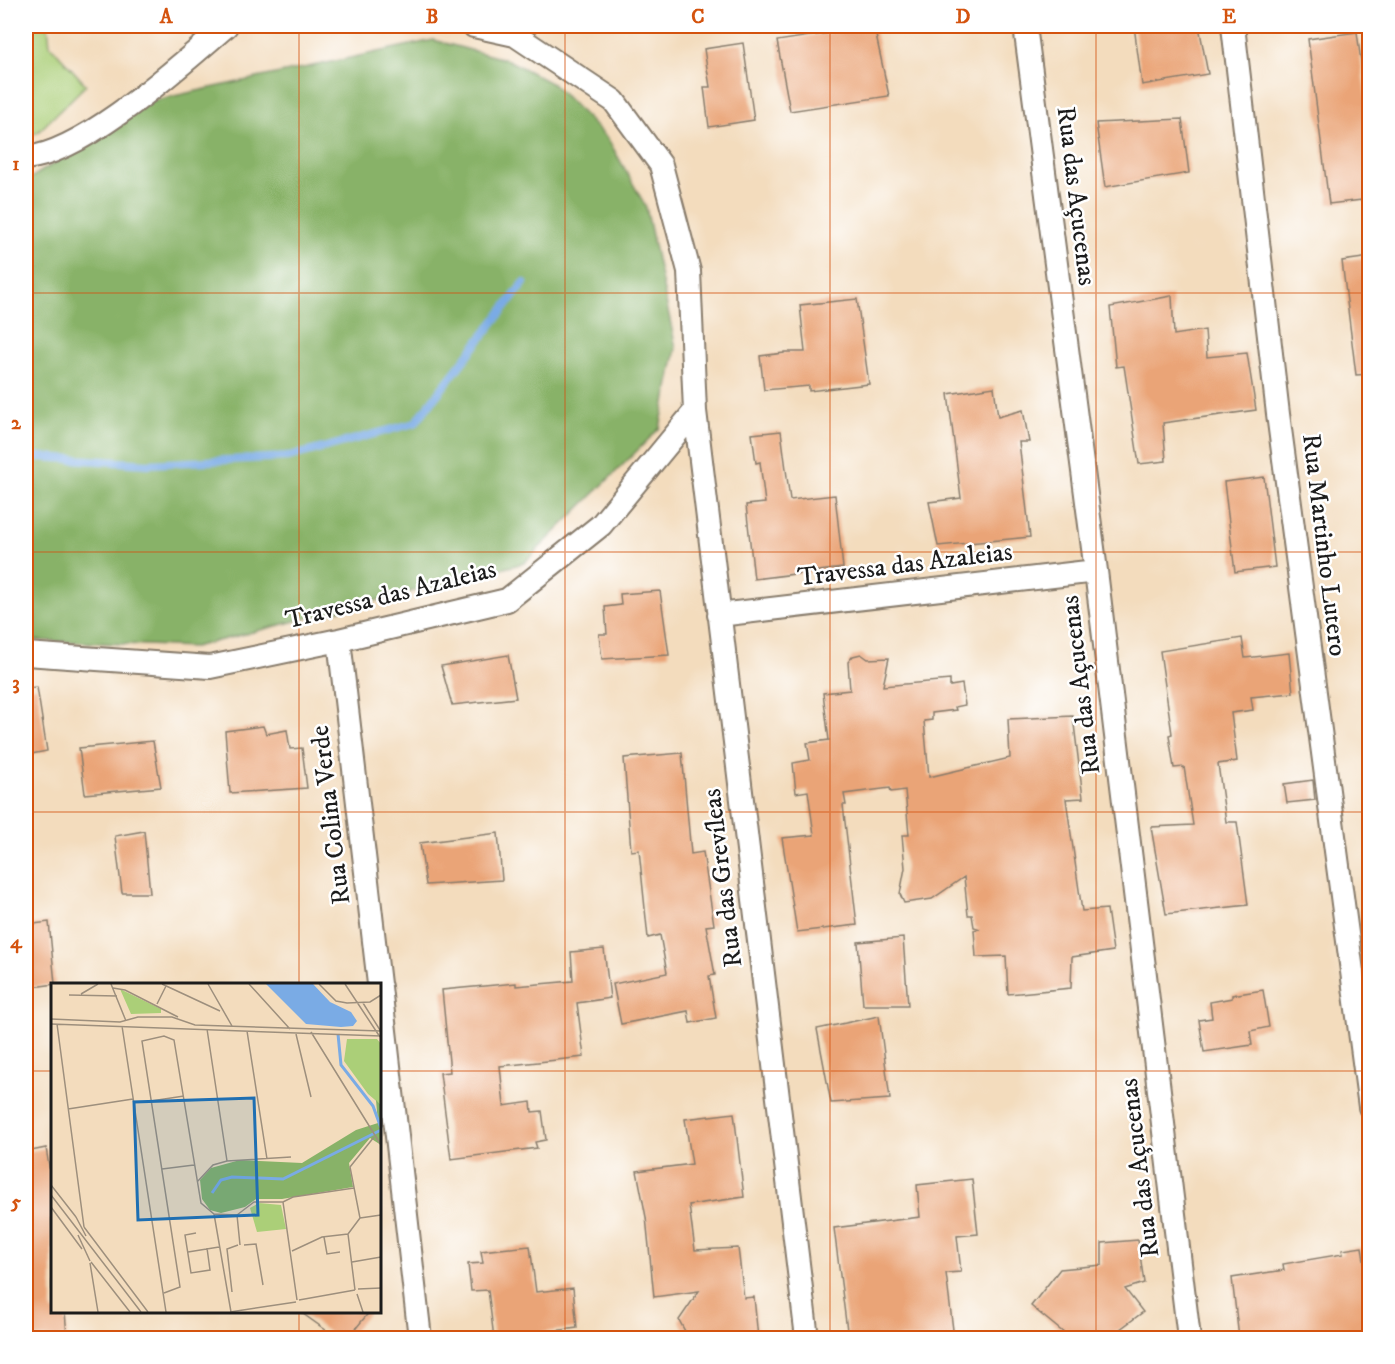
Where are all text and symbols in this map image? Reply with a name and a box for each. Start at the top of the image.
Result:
text: A [159,5,174,30]
text: B [426,5,438,30]
text: C [691,5,705,30]
text: D [956,5,971,30]
text: E [1222,5,1236,30]
street label: Rua das Açucenas [1049,104,1103,288]
text: 1 [12,152,20,177]
text: 2 [11,411,22,436]
street label: Rua Martinho Lutero [1294,432,1354,658]
street label: Travessa das Azaleias [796,535,1014,595]
street label: Travessa das Azaleias [282,553,500,637]
street label: Rua das Açucenas [1054,593,1108,777]
text: 3 [12,671,20,696]
street label: Rua Colina Verde [304,724,358,906]
street label: Rua das Grevíleas [696,787,750,969]
text: 4 [10,930,23,955]
inset map [51,983,381,1313]
street label: Rua das Açucenas [1113,1076,1167,1260]
text: 5 [10,1190,21,1215]

